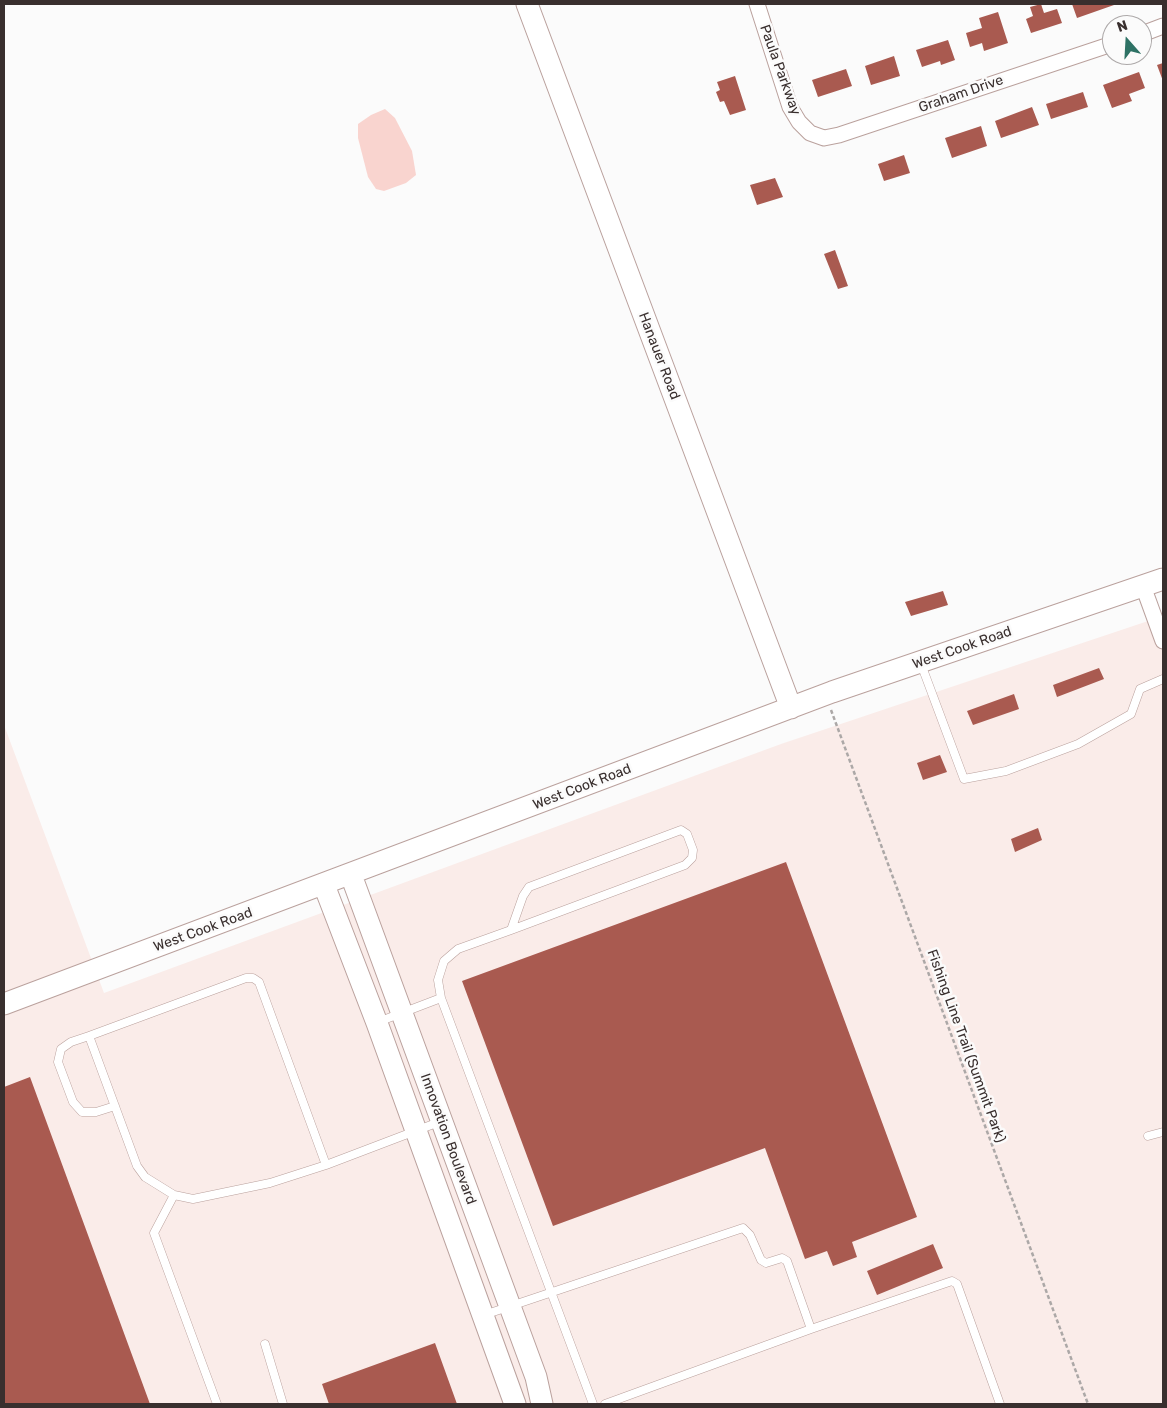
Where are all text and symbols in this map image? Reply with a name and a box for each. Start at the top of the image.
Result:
north arrow [1102,15,1152,65]
text: N [1115,17,1130,36]
street label: Paula Parkway [756,22,804,118]
street label: Graham Drive [917,72,1005,116]
street label: Hanauer Road [635,310,683,402]
street label: West Cook Road [910,623,1014,673]
street label: West Cook Road [530,761,634,813]
street label: West Cook Road [151,904,255,956]
street label: Fishing Line Trail (Summit Park) [923,947,1009,1145]
street label: Innovation Boulevard [417,1071,479,1207]

